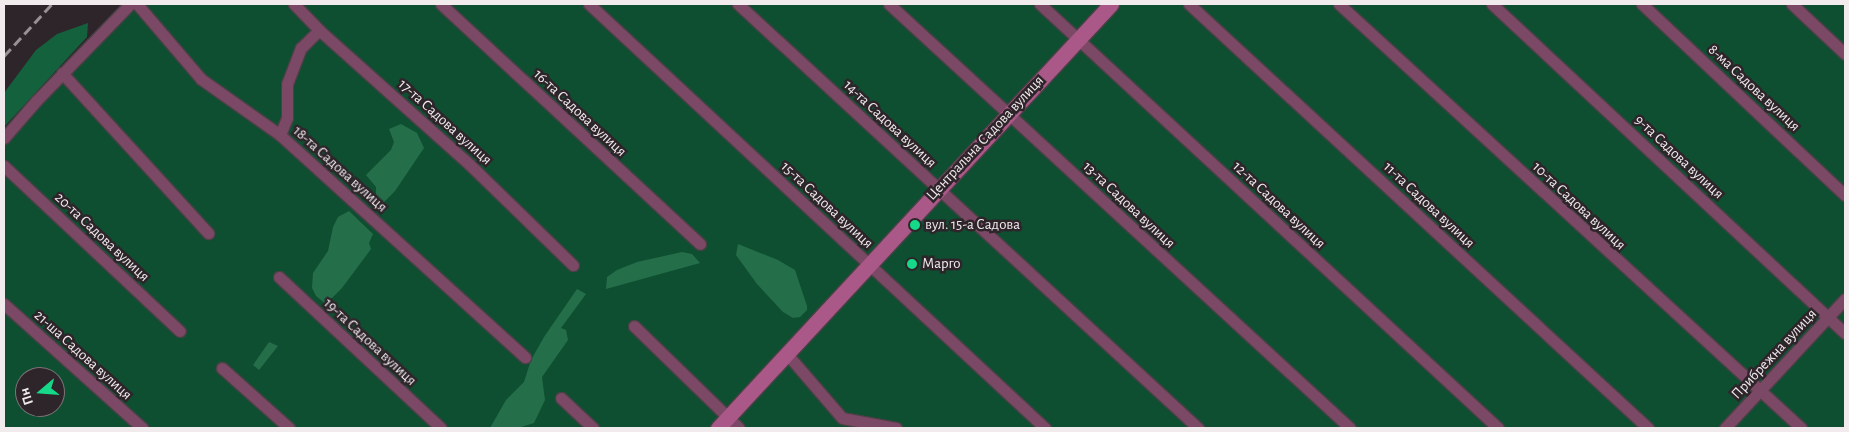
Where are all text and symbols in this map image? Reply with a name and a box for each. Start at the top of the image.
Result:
street label: 8-ма Садова вулиця [1704,41,1804,135]
street label: 16-та Садова вулиця [530,65,630,161]
street label: Центральна Садова вулиця [922,72,1048,204]
street label: 17-та Садова вулиця [395,75,495,169]
street label: 14-та Садова вулиця [840,76,940,172]
street label: 9-та Садова вулиця [1631,111,1727,203]
street label: 18-та Садова вулиця [289,122,391,216]
street label: 12-та Садова вулиця [1229,157,1329,253]
street label: 15-та Садова вулиця [777,158,877,252]
street label: 13-та Садова вулиця [1079,158,1179,252]
street label: 11-та Садова вулиця [1380,158,1478,252]
street label: 10-та Садова вулиця [1529,158,1629,254]
street label: 20-та Садова вулиця [51,188,153,286]
place label: вул. 15-а Садова [925,216,1020,234]
marker: вул. 15-а Садова [909,219,921,231]
place label: Марго [922,255,961,273]
marker: Марго [906,258,918,270]
street label: 19-та Садова вулиця [320,294,420,390]
street label: Прибрежна вулиця [1728,305,1820,403]
street label: 21-ша Садова вулиця [30,306,136,404]
north arrow [15,367,65,417]
text: Пн [17,386,36,407]

